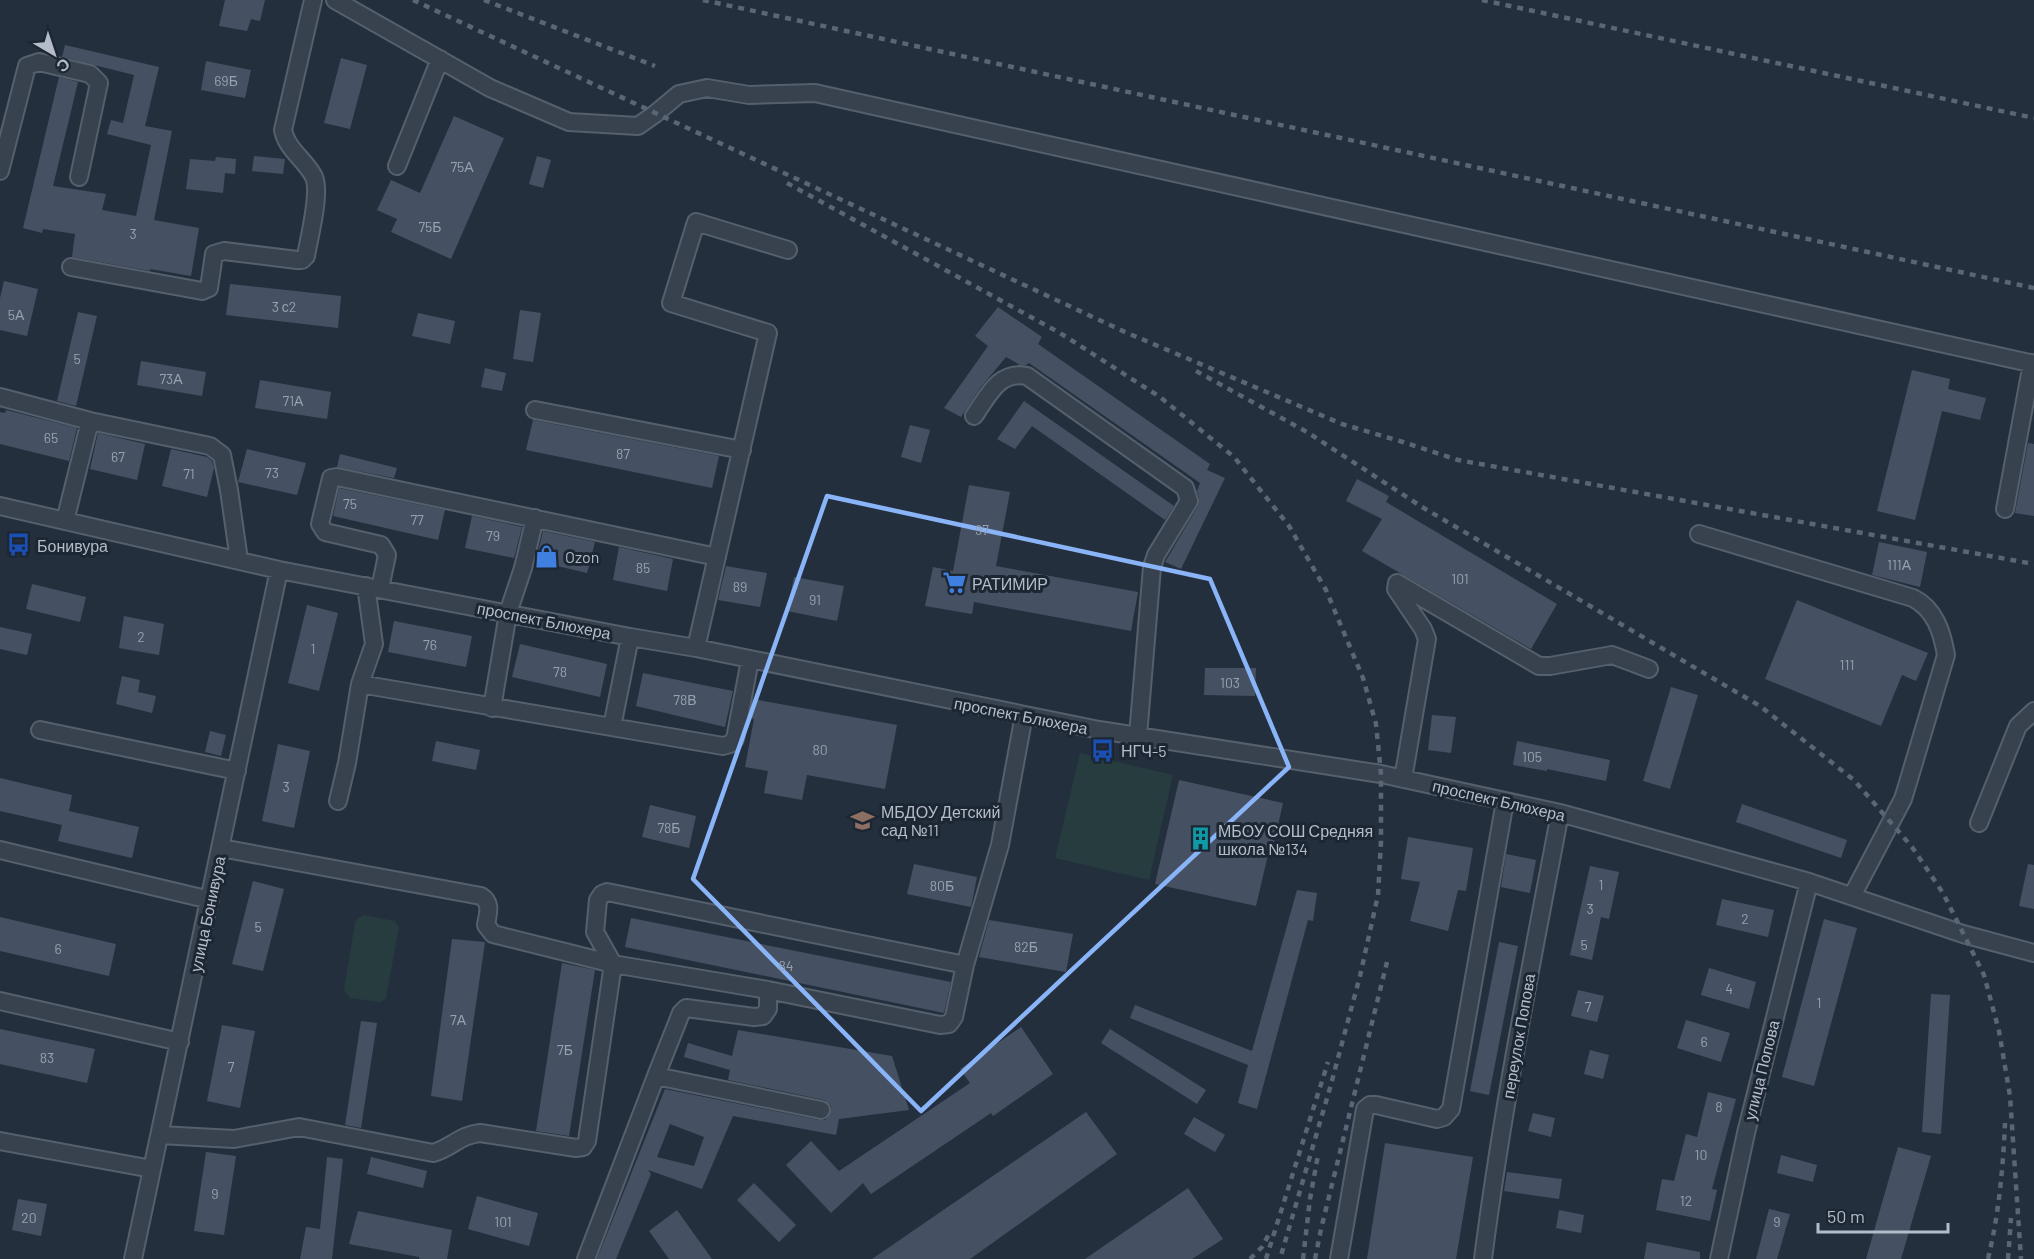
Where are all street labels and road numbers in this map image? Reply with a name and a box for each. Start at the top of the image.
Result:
street label: проспект Блюхера [476,598,613,642]
street label: проспект Блюхера [953,693,1090,737]
street label: проспект Блюхера [1431,775,1567,825]
street label: улица Бонивура [185,854,229,974]
street label: переулок Попова [1498,972,1538,1100]
street label: улица Попова [1739,1018,1783,1122]

